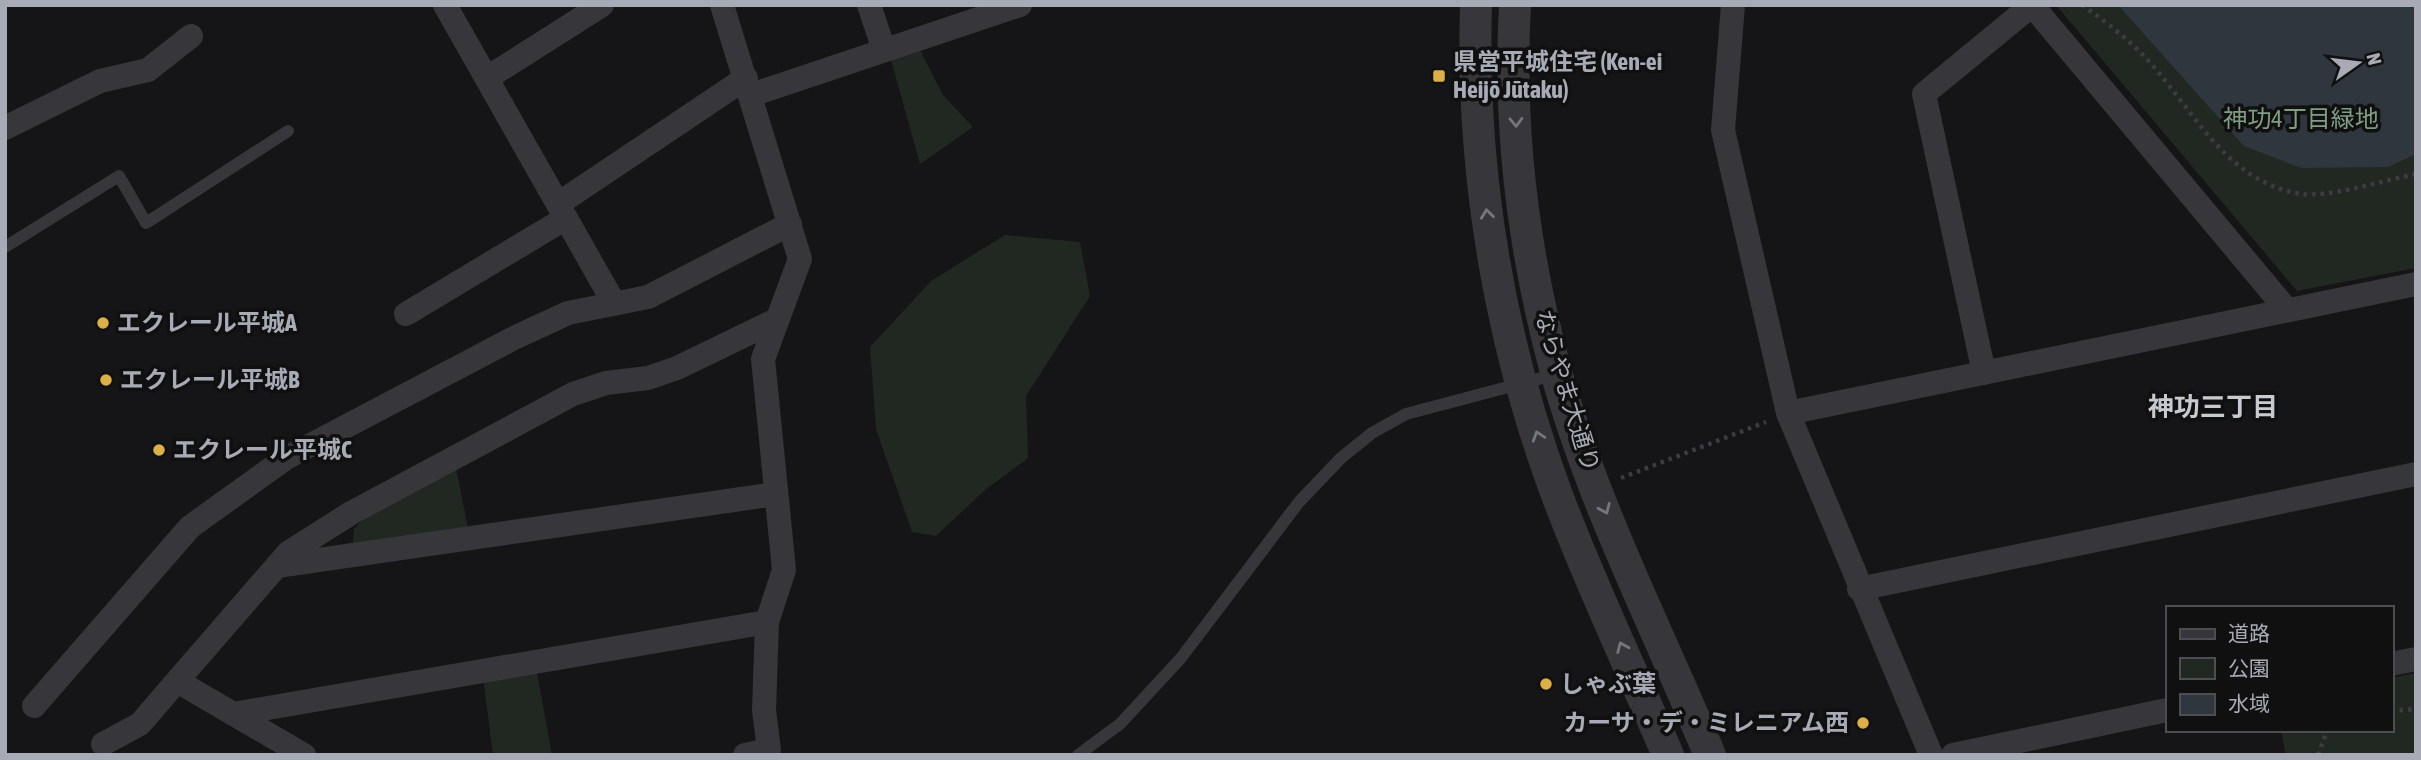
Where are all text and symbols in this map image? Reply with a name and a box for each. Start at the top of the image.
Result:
north arrow [2323,28,2393,98]
place label: 県営平城住宅 (Ken-ei Heijō Jūtaku) [1453,48,1662,103]
text: N [2362,51,2387,67]
marker: 県営平城住宅 (Ken-ei Heijō Jūtaku) [1431,68,1447,84]
park label: 神功4丁目緑地 [2223,105,2379,132]
one-way arrow [1509,117,1524,128]
one-way arrow [1479,208,1494,220]
street label: ならやま大通り [1530,307,1605,475]
place label: エクレール平城A [117,309,297,336]
marker: エクレール平城A [95,315,111,331]
place label: エクレール平城B [120,366,300,393]
marker: エクレール平城B [98,372,114,388]
district label: 神功三丁目 [2148,392,2278,422]
one-way arrow [1532,430,1546,442]
place label: エクレール平城C [173,436,352,463]
marker: エクレール平城C [151,442,167,458]
one-way arrow [1597,502,1611,514]
legend [2166,606,2393,732]
text: 道路 [2228,621,2270,645]
one-way arrow [1616,642,1630,654]
text: 公園 [2228,656,2270,680]
place label: しゃぶ葉 [1560,670,1656,697]
marker: しゃぶ葉 [1538,676,1554,692]
text: 水域 [2228,691,2270,715]
place label: カーサ・デ・ミレニアム西 [1563,709,1849,736]
marker: カーサ・デ・ミレニアム西 [1855,715,1871,731]

